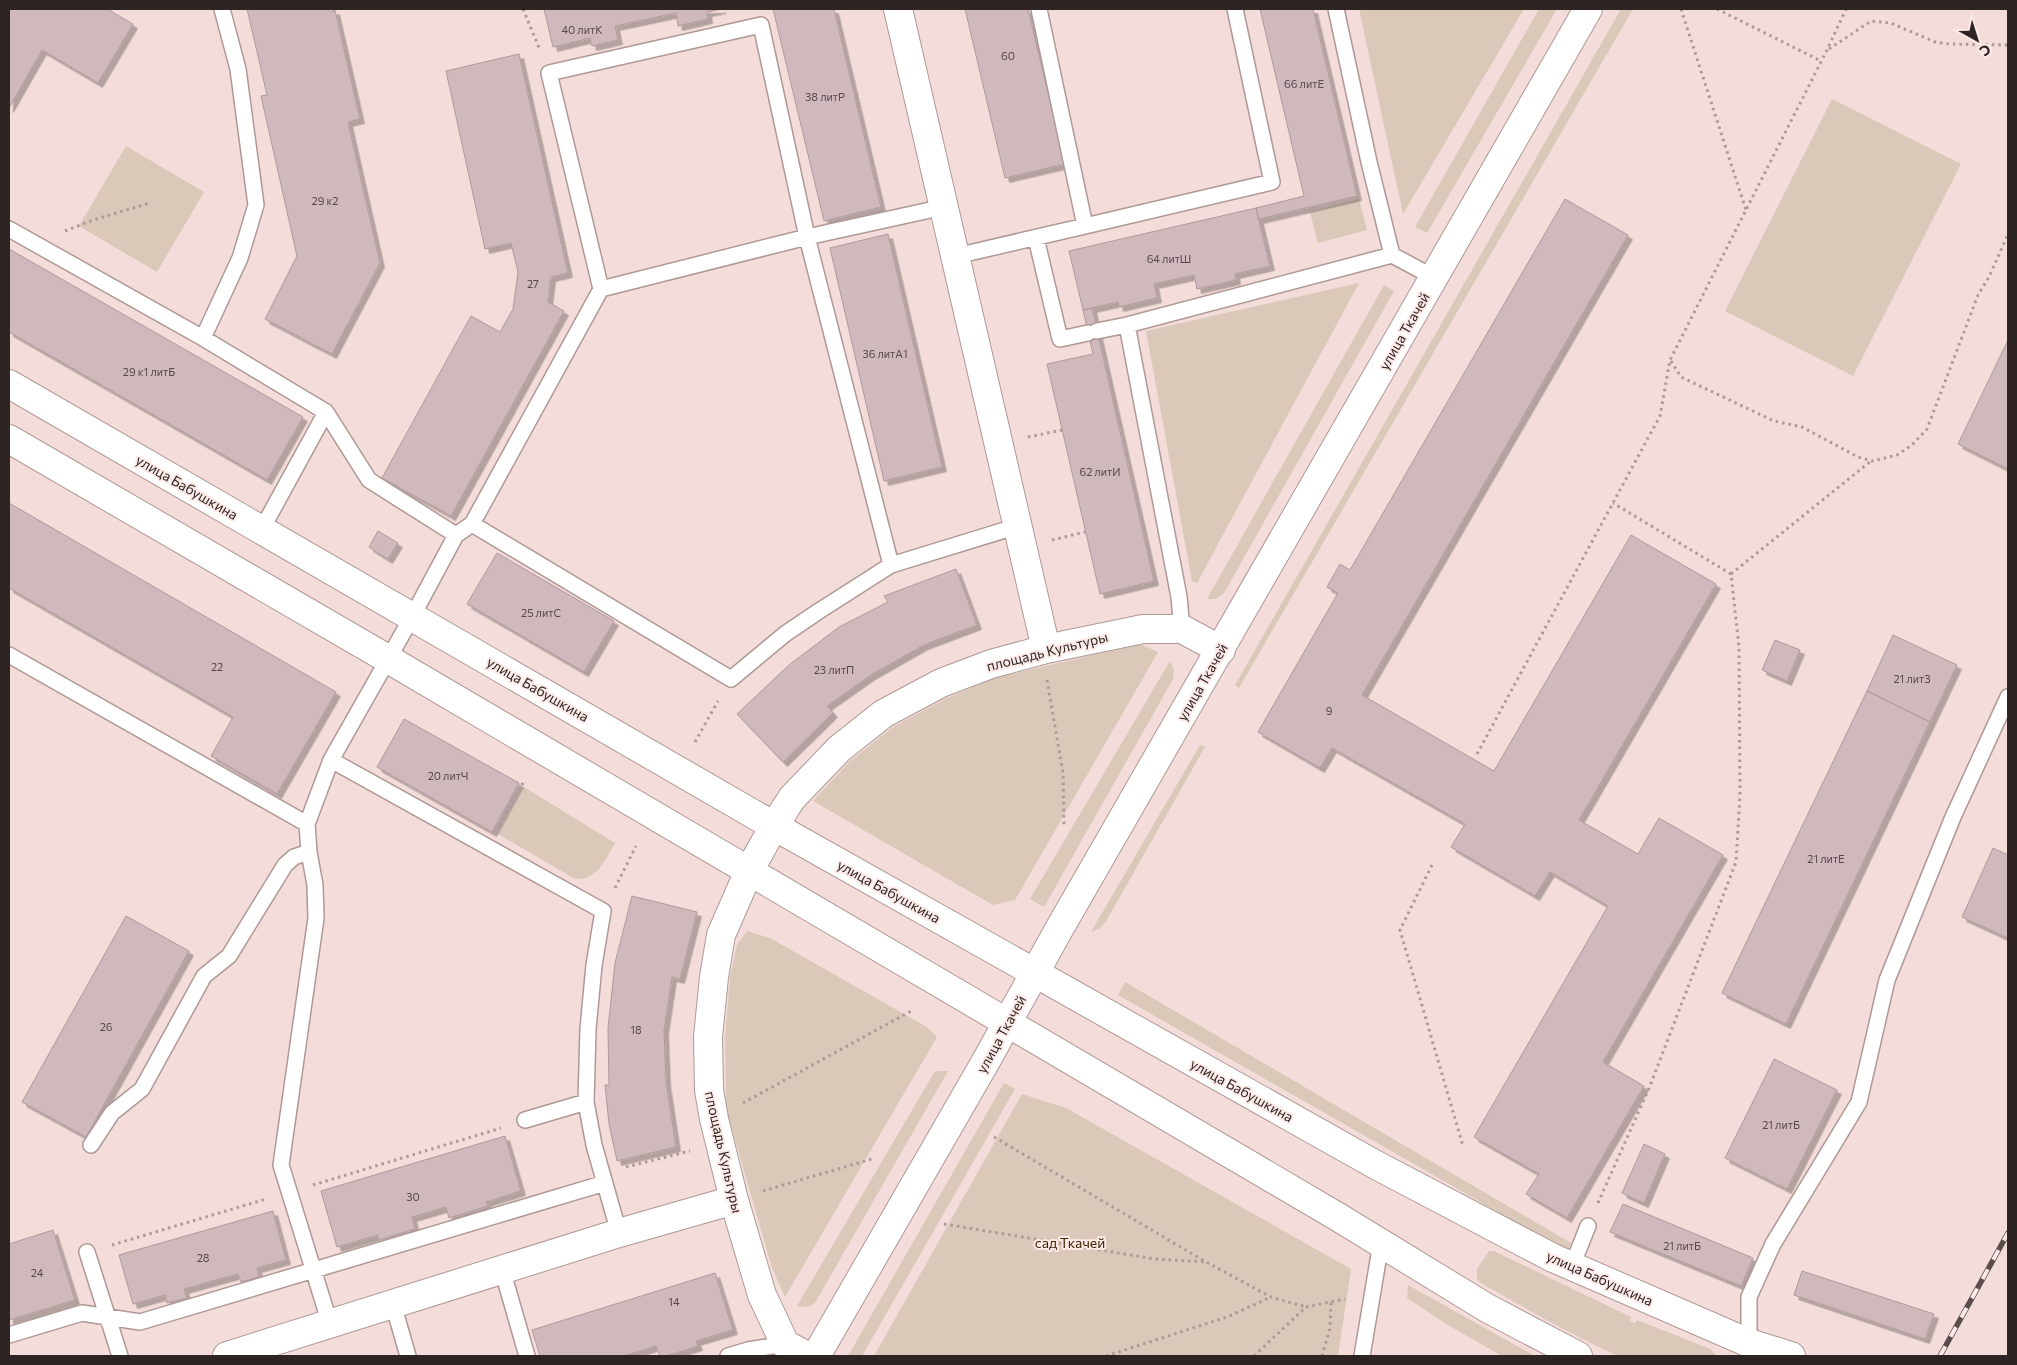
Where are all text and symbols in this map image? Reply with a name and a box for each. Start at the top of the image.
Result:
north arrow [1952,15,2002,65]
house number: 40 литК [561,23,603,36]
text: С [1976,41,1995,60]
house number: 60 [1001,49,1015,62]
house number: 66 литЕ [1284,77,1324,90]
house number: 38 литР [805,90,845,103]
house number: 29 к2 [312,194,338,207]
house number: 64 литШ [1147,252,1191,265]
house number: 27 [527,277,539,290]
street label: улица Ткачей [1375,289,1433,373]
house number: 36 литА1 [862,347,908,360]
house number: 29 к1 литБ [123,365,175,378]
street label: улица Бабушкина [133,451,241,523]
house number: 62 литИ [1080,465,1120,478]
house number: 25 литС [521,606,561,619]
street label: площадь Культуры [985,628,1109,674]
street label: улица Ткачей [1173,640,1231,724]
street label: улица Бабушкина [484,653,592,725]
house number: 22 [211,660,223,673]
house number: 23 литП [814,663,854,676]
house number: 21 литЗ [1893,672,1931,685]
house number: 9 [1326,704,1333,717]
house number: 20 литЧ [428,769,468,782]
house number: 21 литЕ [1807,852,1845,865]
street label: улица Бабушкина [835,856,943,926]
street label: улица Ткачей [973,992,1029,1076]
house number: 26 [100,1020,113,1033]
house number: 18 [630,1023,642,1036]
street label: улица Бабушкина [1188,1055,1296,1125]
street label: площадь Культуры [702,1089,746,1215]
house number: 21 литБ [1762,1118,1800,1131]
house number: 30 [406,1190,420,1203]
park label: сад Ткачей [1035,1234,1105,1251]
house number: 21 литБ [1663,1239,1701,1252]
street label: улица Бабушкина [1544,1247,1656,1309]
house number: 28 [197,1251,210,1264]
house number: 24 [31,1266,44,1279]
house number: 14 [668,1295,680,1308]

